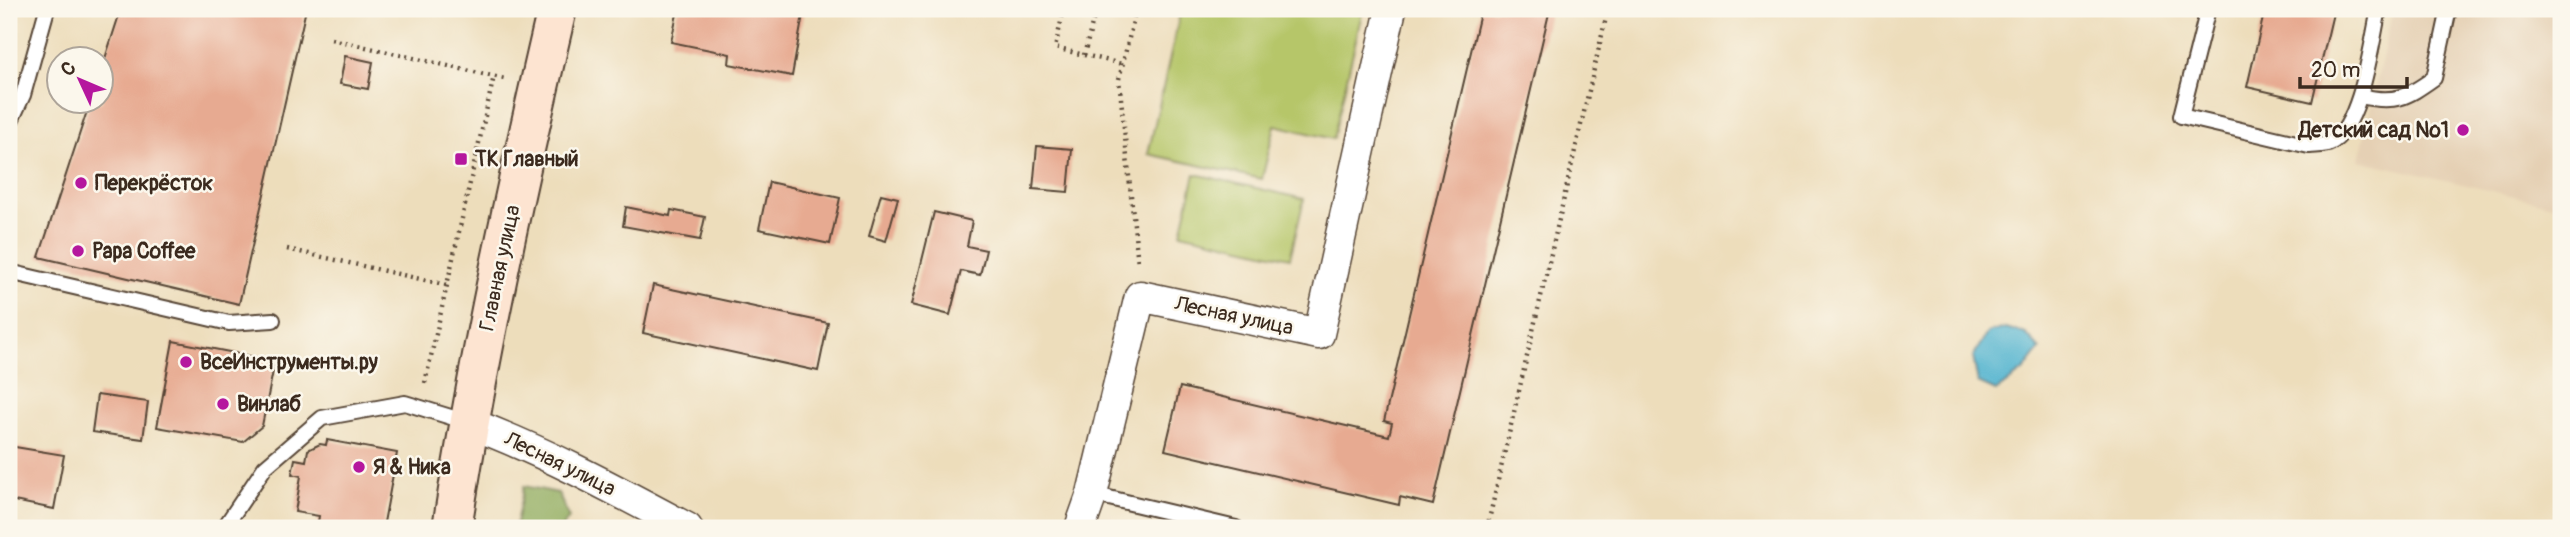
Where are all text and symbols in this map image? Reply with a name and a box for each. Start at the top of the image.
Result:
north arrow [46,46,116,116]
scale bar [2300,46,2407,90]
text: С [56,56,81,81]
text: 20 m [2311,57,2360,84]
place label: Детский сад №1 [2297,117,2449,144]
marker: Детский сад №1 [2455,122,2471,138]
place label: ТК Главный [474,146,579,173]
marker: ТК Главный [453,151,469,167]
place label: Перекрёсток [95,170,213,197]
marker: Перекрёсток [73,175,89,191]
street label: Главная улица [473,203,527,333]
place label: Papa Coffee [92,238,196,265]
marker: Papa Coffee [70,243,86,259]
street label: Лесная улица [1171,290,1296,342]
place label: ВсеИнструменты.ру [200,349,378,376]
marker: ВсеИнструменты.ру [178,354,194,370]
place label: Винлаб [237,391,301,418]
marker: Винлаб [215,396,231,412]
street label: Лесная улица [499,425,620,503]
place label: Я & Ника [373,454,451,481]
marker: Я & Ника [351,459,367,475]

